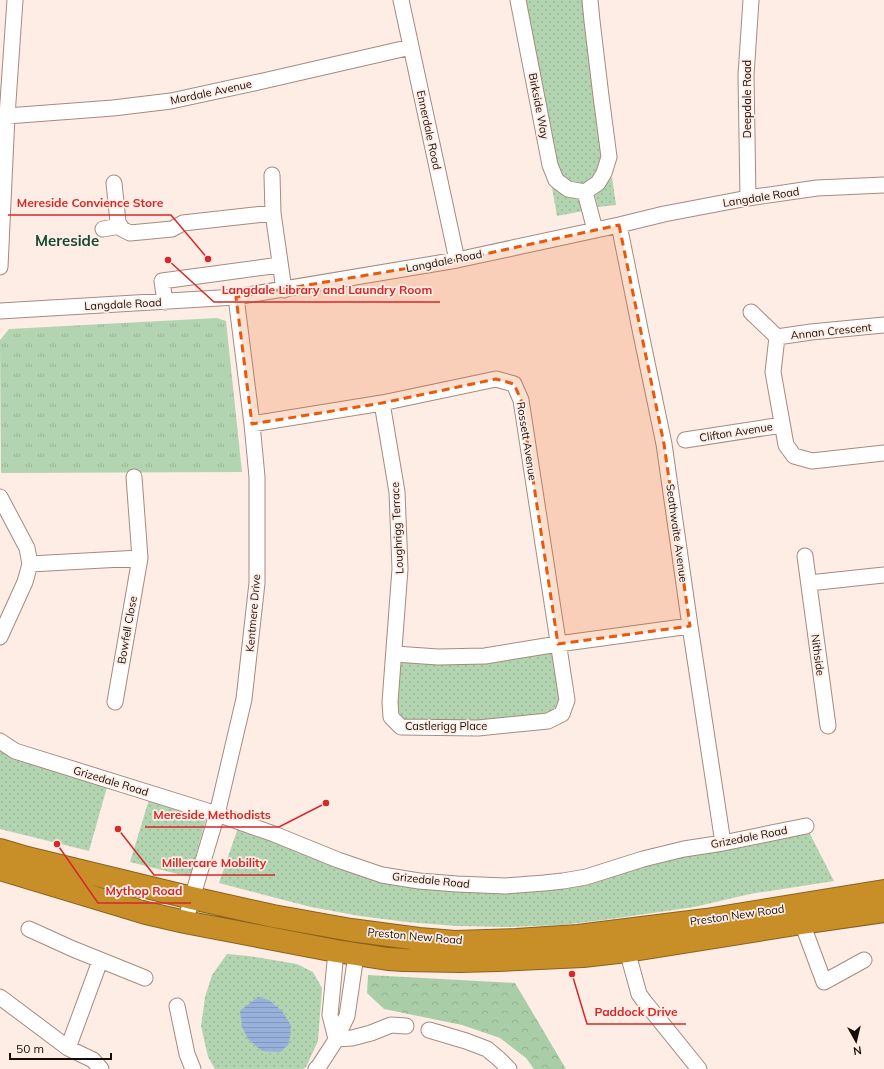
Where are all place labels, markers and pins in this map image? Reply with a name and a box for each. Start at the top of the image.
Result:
callout: Mereside Convience Store [8,191,171,215]
callout: Langdale Library and Laundry Room [214,278,440,302]
callout: Mereside Methodists [145,803,279,827]
callout: Millercare Mobility [154,851,275,875]
callout: Mythop Road [98,879,191,903]
callout: Paddock Drive [587,1000,686,1024]

